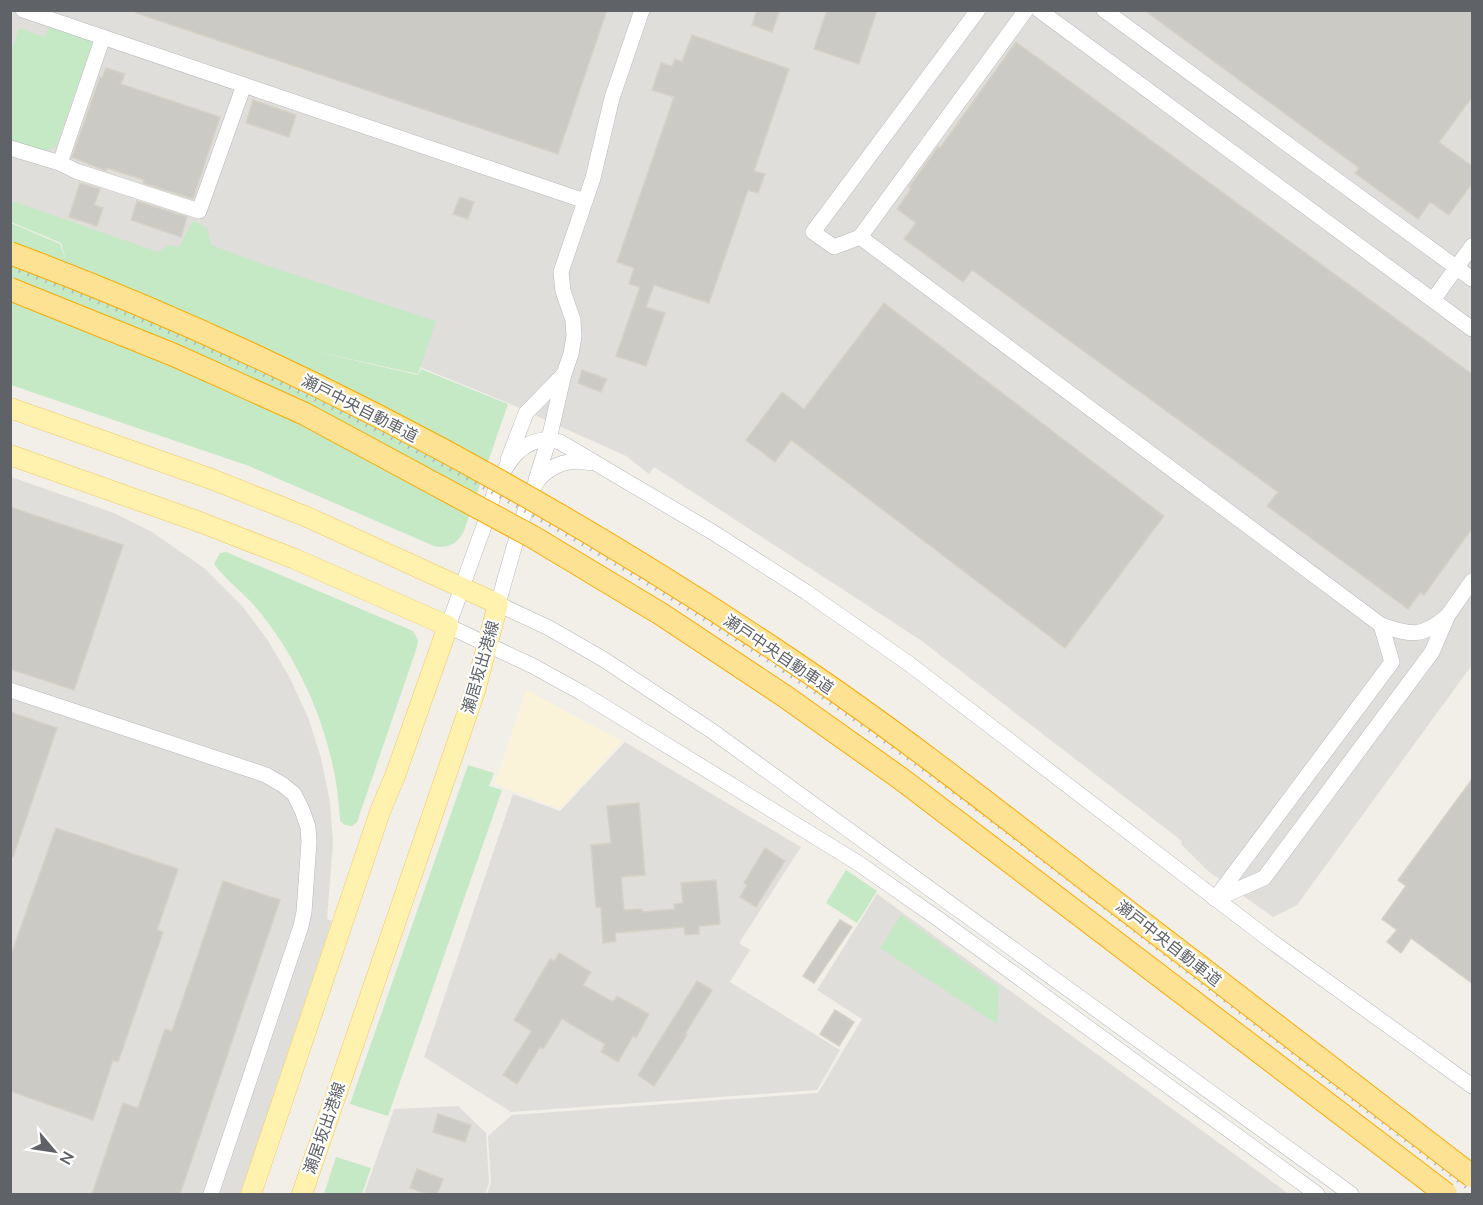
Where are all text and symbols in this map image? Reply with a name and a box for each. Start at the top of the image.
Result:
street label: 瀬戸中央自動車道 [298,370,422,446]
street label: 瀬戸中央自動車道 [720,610,838,698]
street label: 瀬居坂出港線 [457,618,503,716]
street label: 瀬戸中央自動車道 [1112,896,1226,990]
street label: 瀬居坂出港線 [299,1079,349,1177]
north arrow [24,1121,84,1181]
text: N [55,1148,79,1168]

